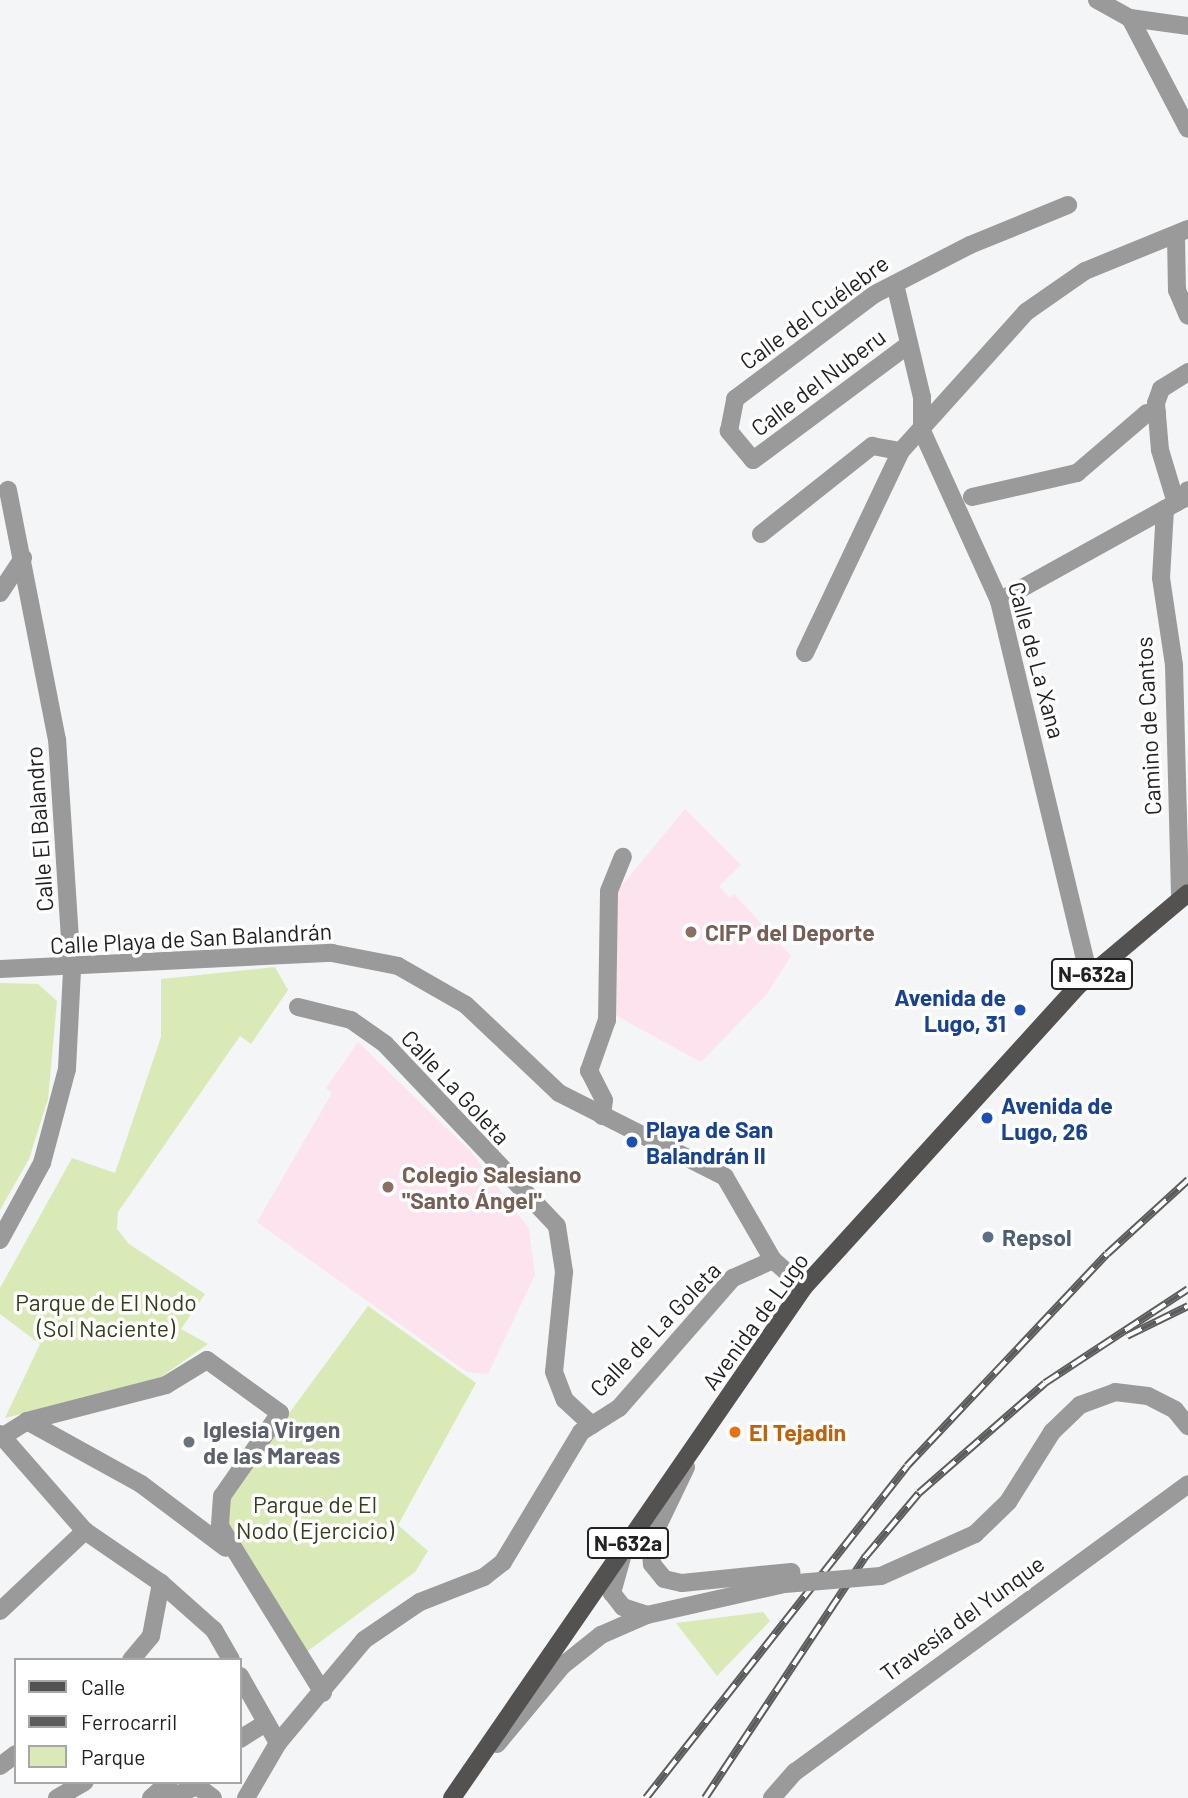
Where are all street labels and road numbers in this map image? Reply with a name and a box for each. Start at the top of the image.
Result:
street label: Calle del Cuélebre [734,249,894,375]
street label: Calle del Nuberu [745,323,891,441]
street label: Calle de La Xana [1003,579,1071,741]
street label: Camino de Cantos [1130,636,1166,816]
street label: Calle El Balandro [19,746,59,912]
street label: Calle Playa de San Balandrán [49,917,333,959]
road number: N-632a [1050,956,1134,992]
street label: Calle La Goleta [396,1024,516,1150]
street label: Avenida de Lugo [696,1247,814,1395]
street label: Calle de La Goleta [584,1256,726,1402]
road number: N-632a [586,1526,670,1560]
street label: Travesía del Yunque [875,1549,1049,1687]

